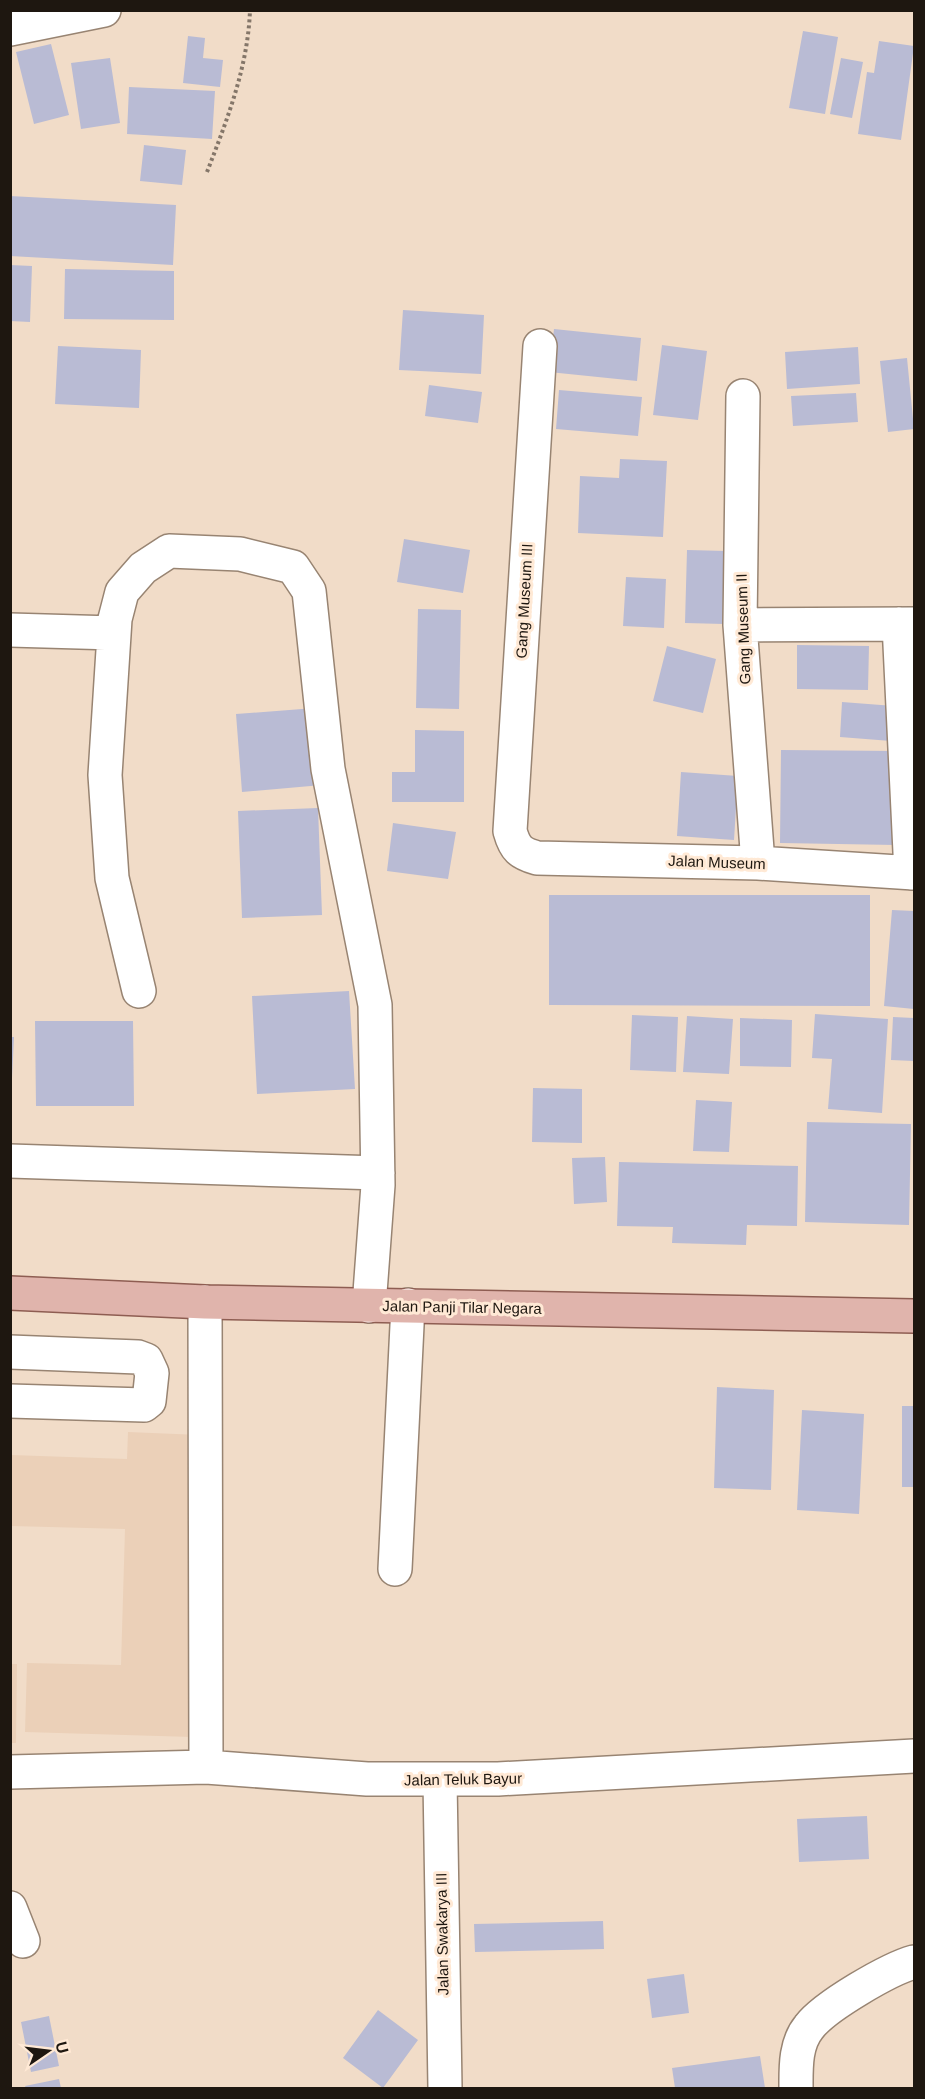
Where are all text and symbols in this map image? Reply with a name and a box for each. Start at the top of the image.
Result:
street label: Gang Museum III [513,543,535,659]
street label: Gang Museum II [733,573,753,685]
street label: Jalan Museum [668,852,766,872]
street label: Jalan Panji Tilar Negara [382,1297,542,1317]
street label: Jalan Teluk Bayur [404,1769,522,1789]
street label: Jalan Swakarya III [432,1873,452,1995]
north arrow [18,2021,78,2081]
text: U [52,2040,72,2055]

